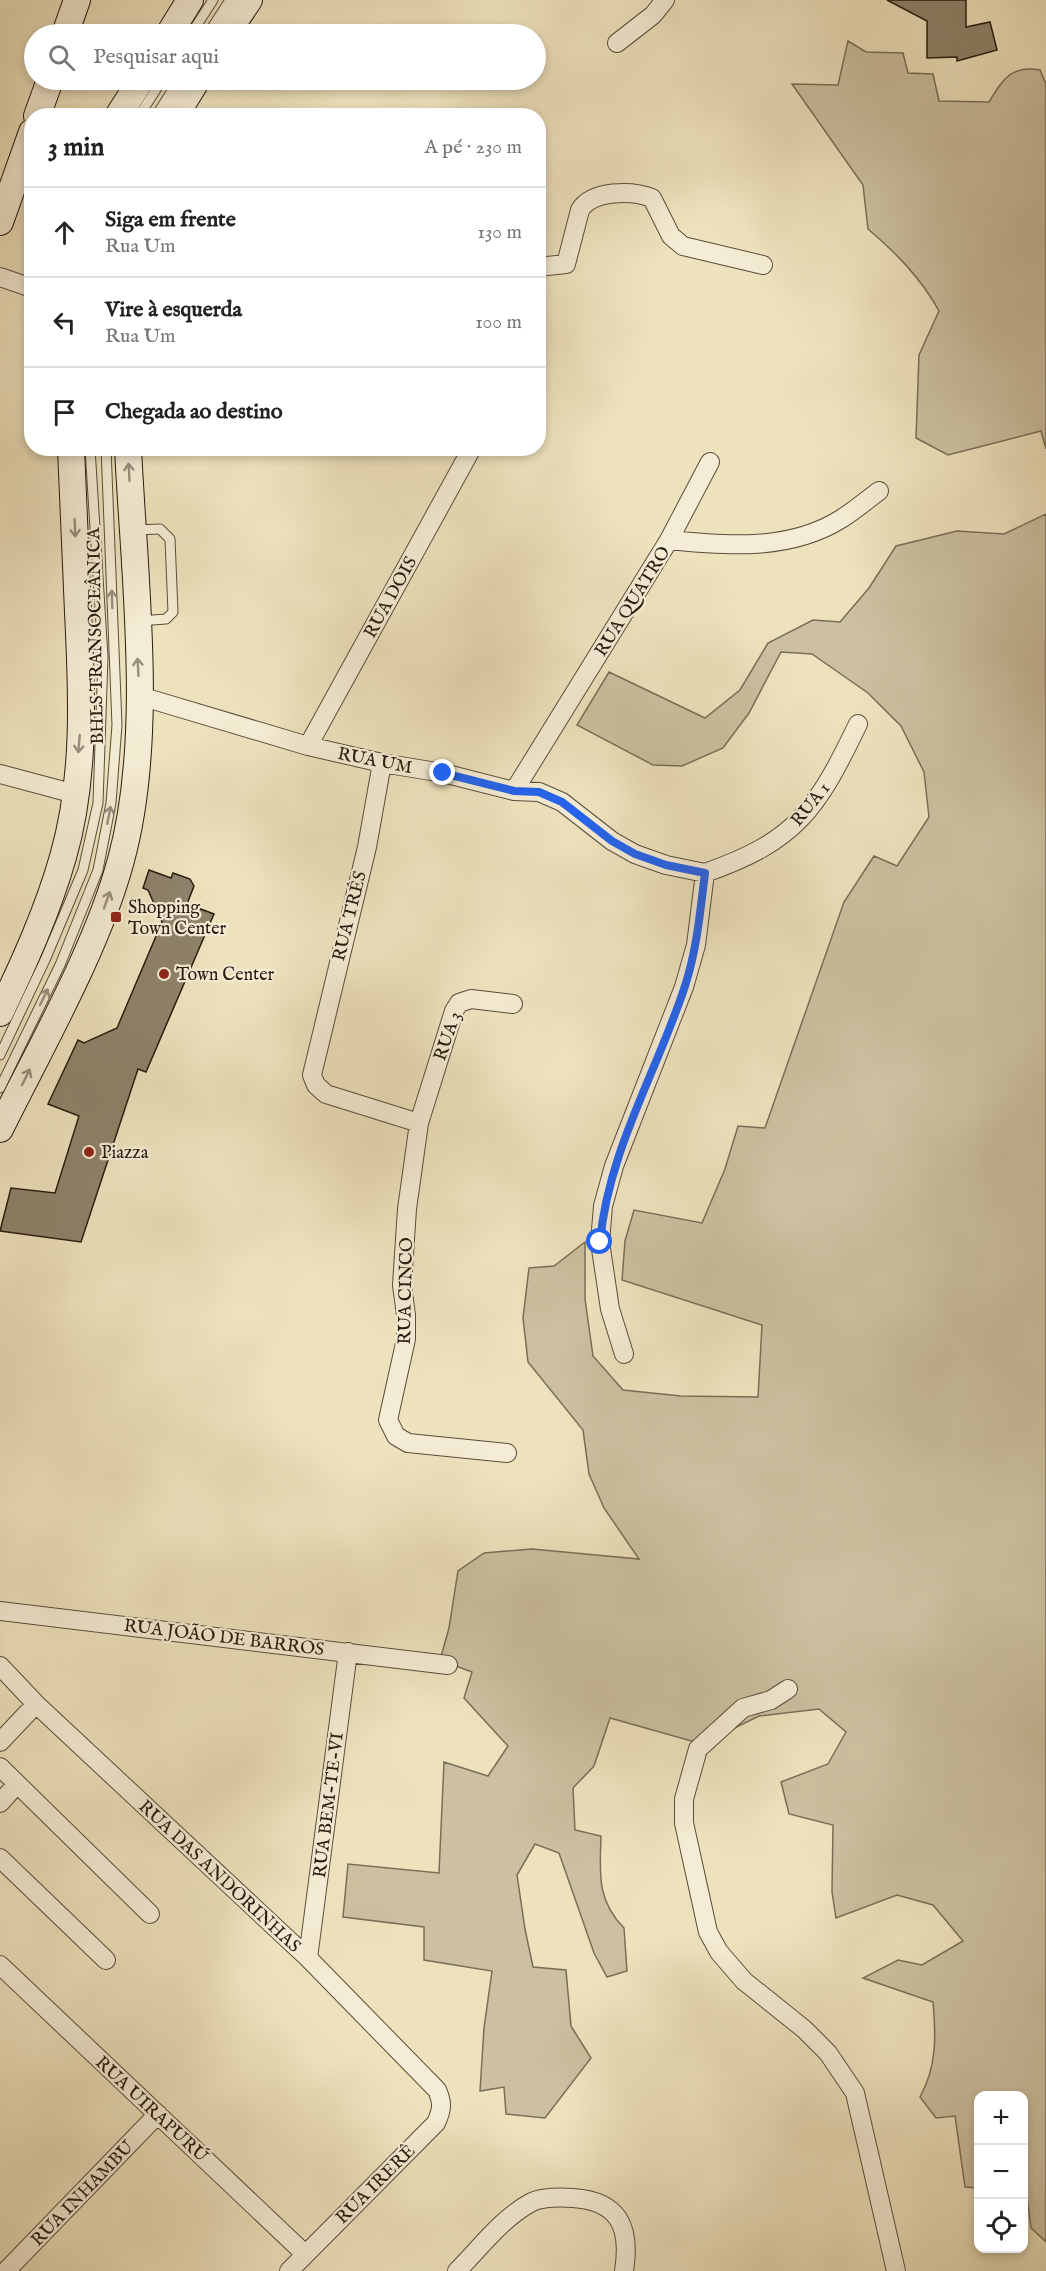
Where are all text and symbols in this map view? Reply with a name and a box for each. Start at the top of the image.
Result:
search box [24,24,546,90]
icon: search [45,41,78,74]
text: Pesquisar aqui [93,43,219,71]
text: 3 min [48,131,104,164]
text: A pé · 230 m [424,135,522,160]
text: Siga em frente [105,206,236,234]
icon: ahead [48,216,81,249]
text: 130 m [477,220,522,245]
text: Rua Um [105,234,175,259]
text: Vire à esquerda [105,296,242,324]
icon: left [48,306,81,339]
text: 100 m [475,310,522,335]
text: Rua Um [105,324,175,349]
icon: arrive [48,396,81,429]
text: Chegada ao destino [105,398,283,426]
one-way arrow [123,462,134,482]
one-way arrow [69,517,80,537]
street label: BHLS TRANSOCEÂNICA [81,526,110,745]
street label: RUA QUATRO [590,542,676,661]
street label: RUA DOIS [360,553,423,643]
one-way arrow [106,590,118,610]
one-way arrow [133,657,144,677]
one-way arrow [73,733,84,753]
street label: RUA UM [335,743,414,780]
route end [429,759,455,785]
street label: RUA 1 [786,778,836,832]
one-way arrow [104,805,115,825]
street label: RUA TRÊS [326,868,373,964]
one-way arrow [102,891,113,909]
place label: Shopping Town Center [128,897,226,941]
marker: Shopping Town Center [109,910,123,924]
place label: Town Center [176,964,274,987]
marker: Town Center [157,967,171,981]
one-way arrow [38,989,50,1007]
street label: RUA 3 [429,1009,467,1064]
one-way arrow [20,1068,32,1086]
place label: Piazza [101,1142,149,1165]
marker: Piazza [82,1145,96,1159]
route start [586,1228,612,1254]
street label: RUA CINCO [394,1237,419,1345]
street label: RUA JOÃO DE BARROS [122,1613,326,1662]
street label: RUA BEM-TE-VI [309,1731,350,1879]
street label: RUA DAS ANDORINHAS [133,1796,305,1958]
street label: RUA UIRAPURÚ [90,2051,214,2169]
map controls [974,2091,1028,2253]
button: + [974,2091,1028,2145]
street label: RUA INHAMBU [27,2136,140,2252]
street label: RUA IRERÊ [330,2139,421,2230]
button: − [974,2145,1028,2199]
button: locate [974,2199,1028,2253]

